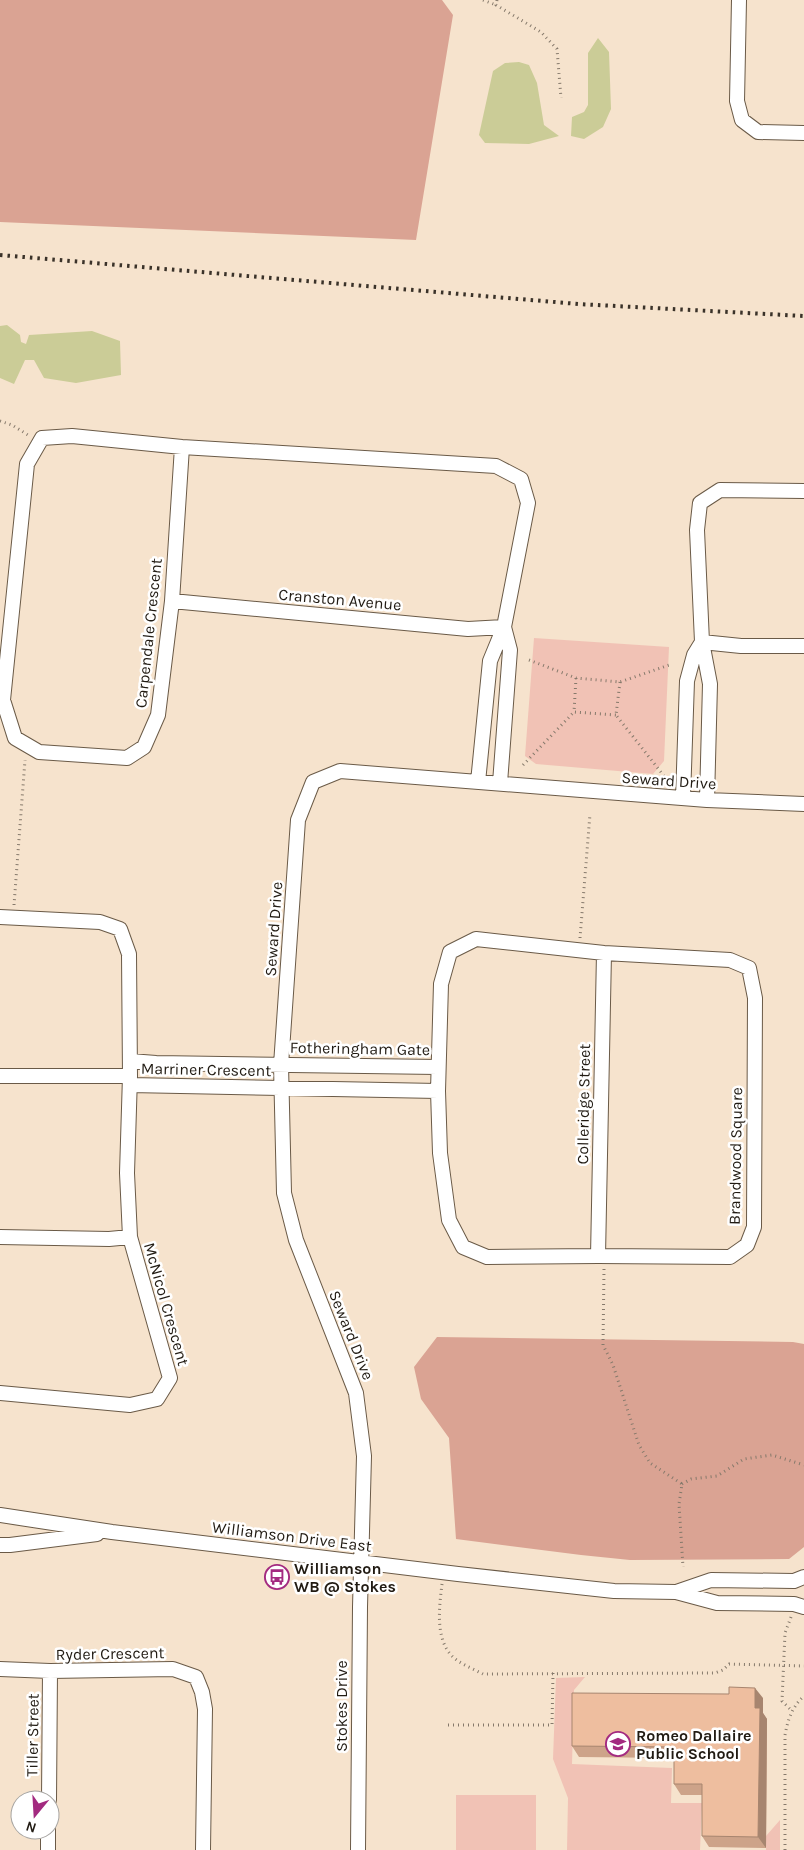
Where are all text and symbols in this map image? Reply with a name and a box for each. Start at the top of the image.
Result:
street label: Carpendale Crescent [131,557,166,709]
street label: Cranston Avenue [278,585,402,614]
street label: Seward Drive [621,768,717,793]
street label: Seward Drive [261,881,286,977]
street label: Fotheringham Gate [290,1038,430,1059]
street label: Colleridge Street [573,1043,594,1165]
street label: Marriner Crescent [141,1059,271,1080]
street label: Brandwood Square [725,1087,746,1225]
street label: McNicol Crescent [140,1240,193,1368]
street label: Seward Drive [325,1288,378,1383]
street label: Williamson Drive East [211,1517,373,1556]
place label: Williamson WB @ Stokes [294,1559,396,1596]
bus stop icon: Williamson WB @ Stokes [264,1564,290,1590]
street label: Ryder Crescent [55,1643,165,1664]
street label: Stokes Drive [332,1660,351,1752]
street label: Tiller Street [22,1693,43,1777]
place label: Romeo Dallaire Public School [636,1726,752,1763]
school or university icon: Romeo Dallaire Public School [605,1731,631,1757]
north arrow [10,1790,60,1840]
text: N [24,1817,39,1837]

